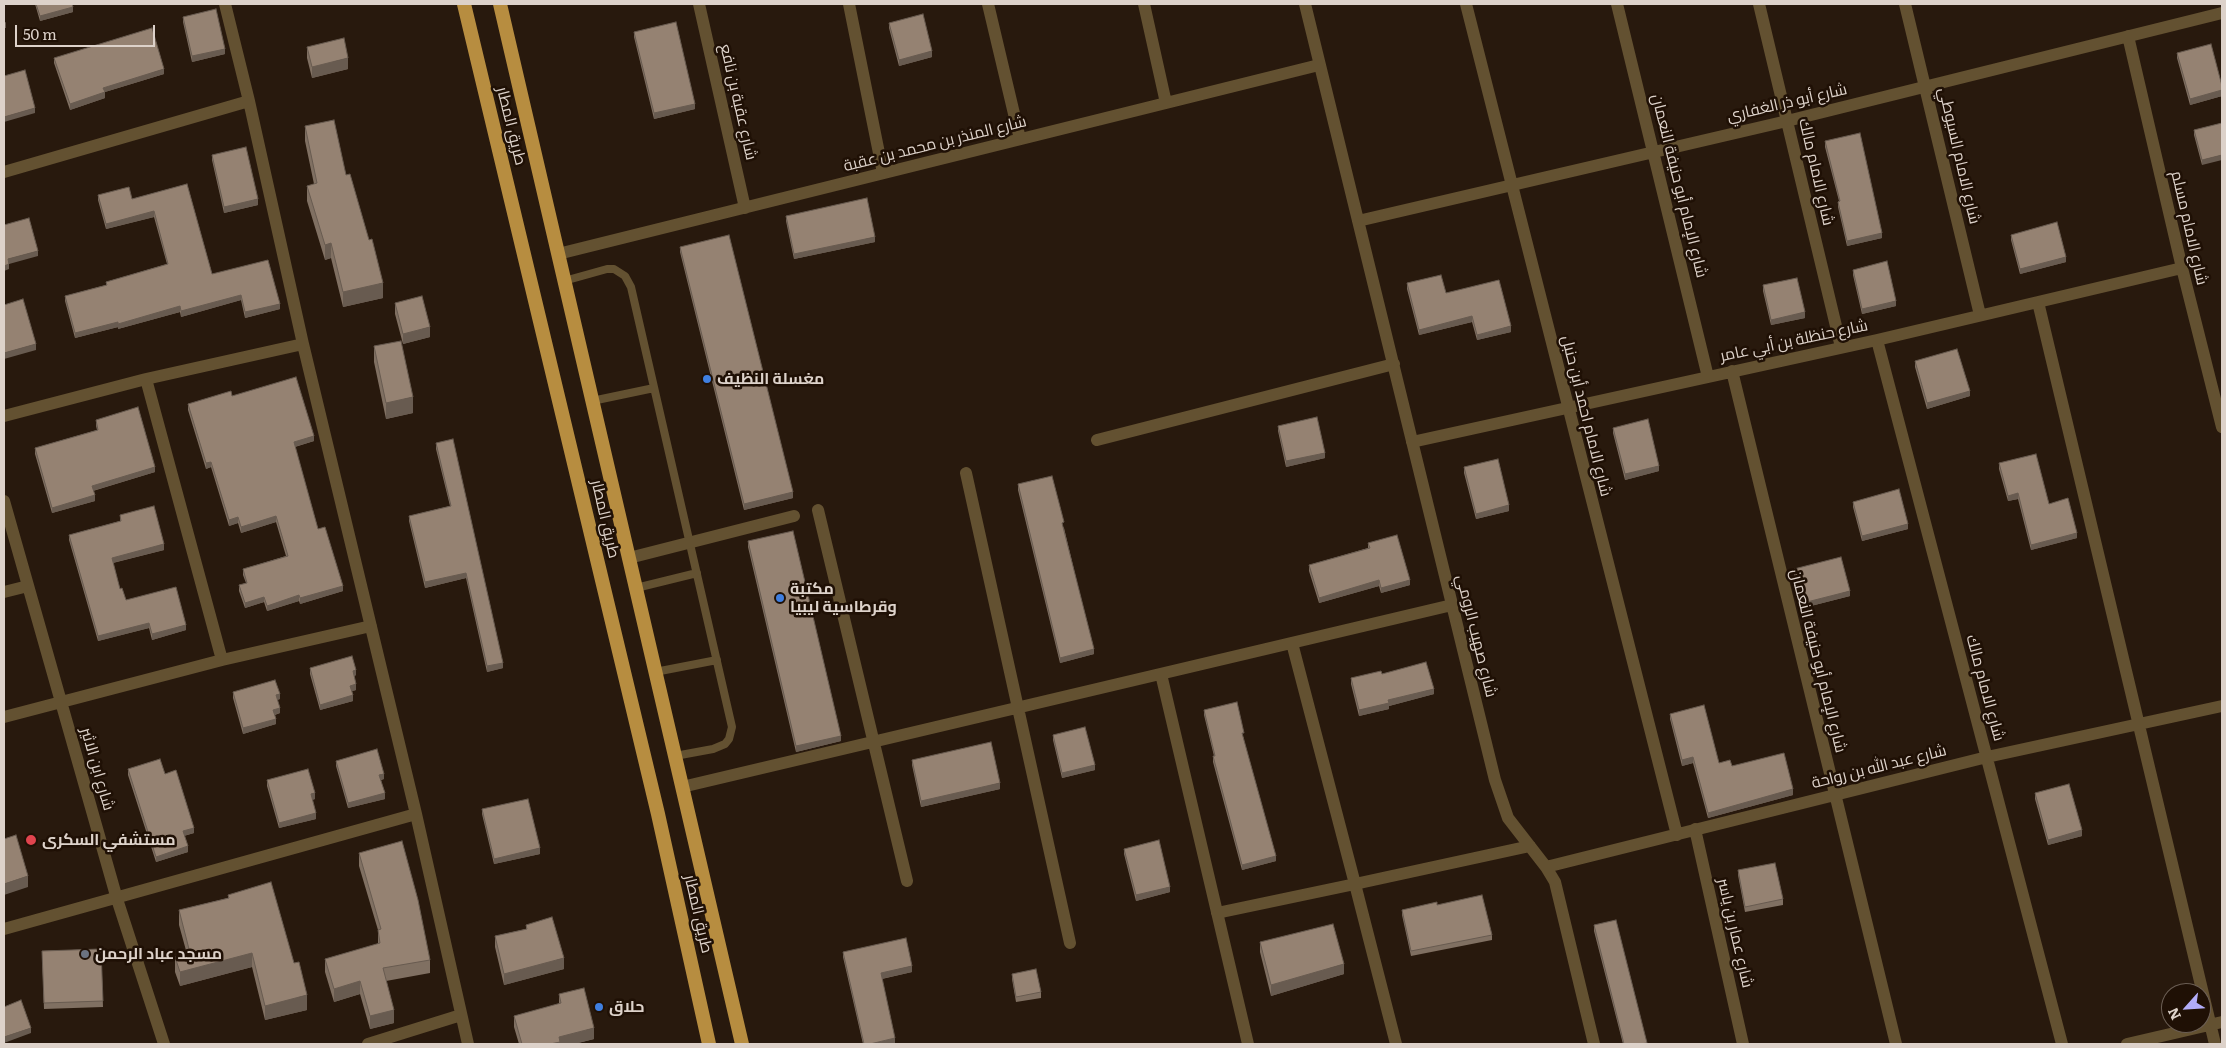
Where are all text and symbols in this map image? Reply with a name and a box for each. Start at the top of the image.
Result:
scale bar [18,15,158,47]
text: 50 m [23,22,57,45]
street label: شارع عقبة بن نافع [715,42,761,162]
street label: شارع أبو ذر الغفاري [1725,80,1849,126]
street label: طريق المطار [492,85,530,167]
street label: شارع الامام السيوطي [1934,86,1984,226]
street label: شارع الإمام أبو حنيفة النعمان [1647,92,1711,280]
street label: شارع المنذر بن محمد بن عقبة [842,112,1028,176]
street label: شارع الامام مالك [1794,117,1838,227]
street label: شارع الامام مسلم [2167,169,2211,287]
street label: شارع حنظلة بن أبي عامر [1718,316,1870,366]
street label: شارع الامام احمد أبن حنبل [1557,334,1615,498]
place label: مغسلة النظيف [717,369,824,389]
marker: مغسلة النظيف [701,373,713,385]
street label: طريق المطار [587,478,623,560]
street label: شارع الإمام أبو حنيفة النعمان [1786,567,1850,755]
street label: شارع صهيب الرومي [1452,573,1500,699]
place label: مكتبة وقرطاسية ليبيا [790,579,897,617]
marker: مكتبة وقرطاسية ليبيا [774,592,786,604]
street label: شارع الامام مالك [1962,633,2008,743]
street label: شارع ابن الاثير [76,725,118,813]
street label: شارع عبد الله بن رواحة [1809,741,1949,793]
place label: مستشفي السكرى [42,830,176,850]
marker: مستشفي السكرى [24,833,38,847]
street label: طريق المطار [680,873,716,955]
street label: شارع عمار بن ياسر [1713,876,1757,990]
place label: مسجد عباد الرحمن [95,944,222,964]
marker: مسجد عباد الرحمن [79,948,91,960]
north arrow [2161,983,2211,1033]
place label: حلاق [609,997,644,1017]
marker: حلاق [593,1001,605,1013]
text: N [2162,1004,2185,1024]

